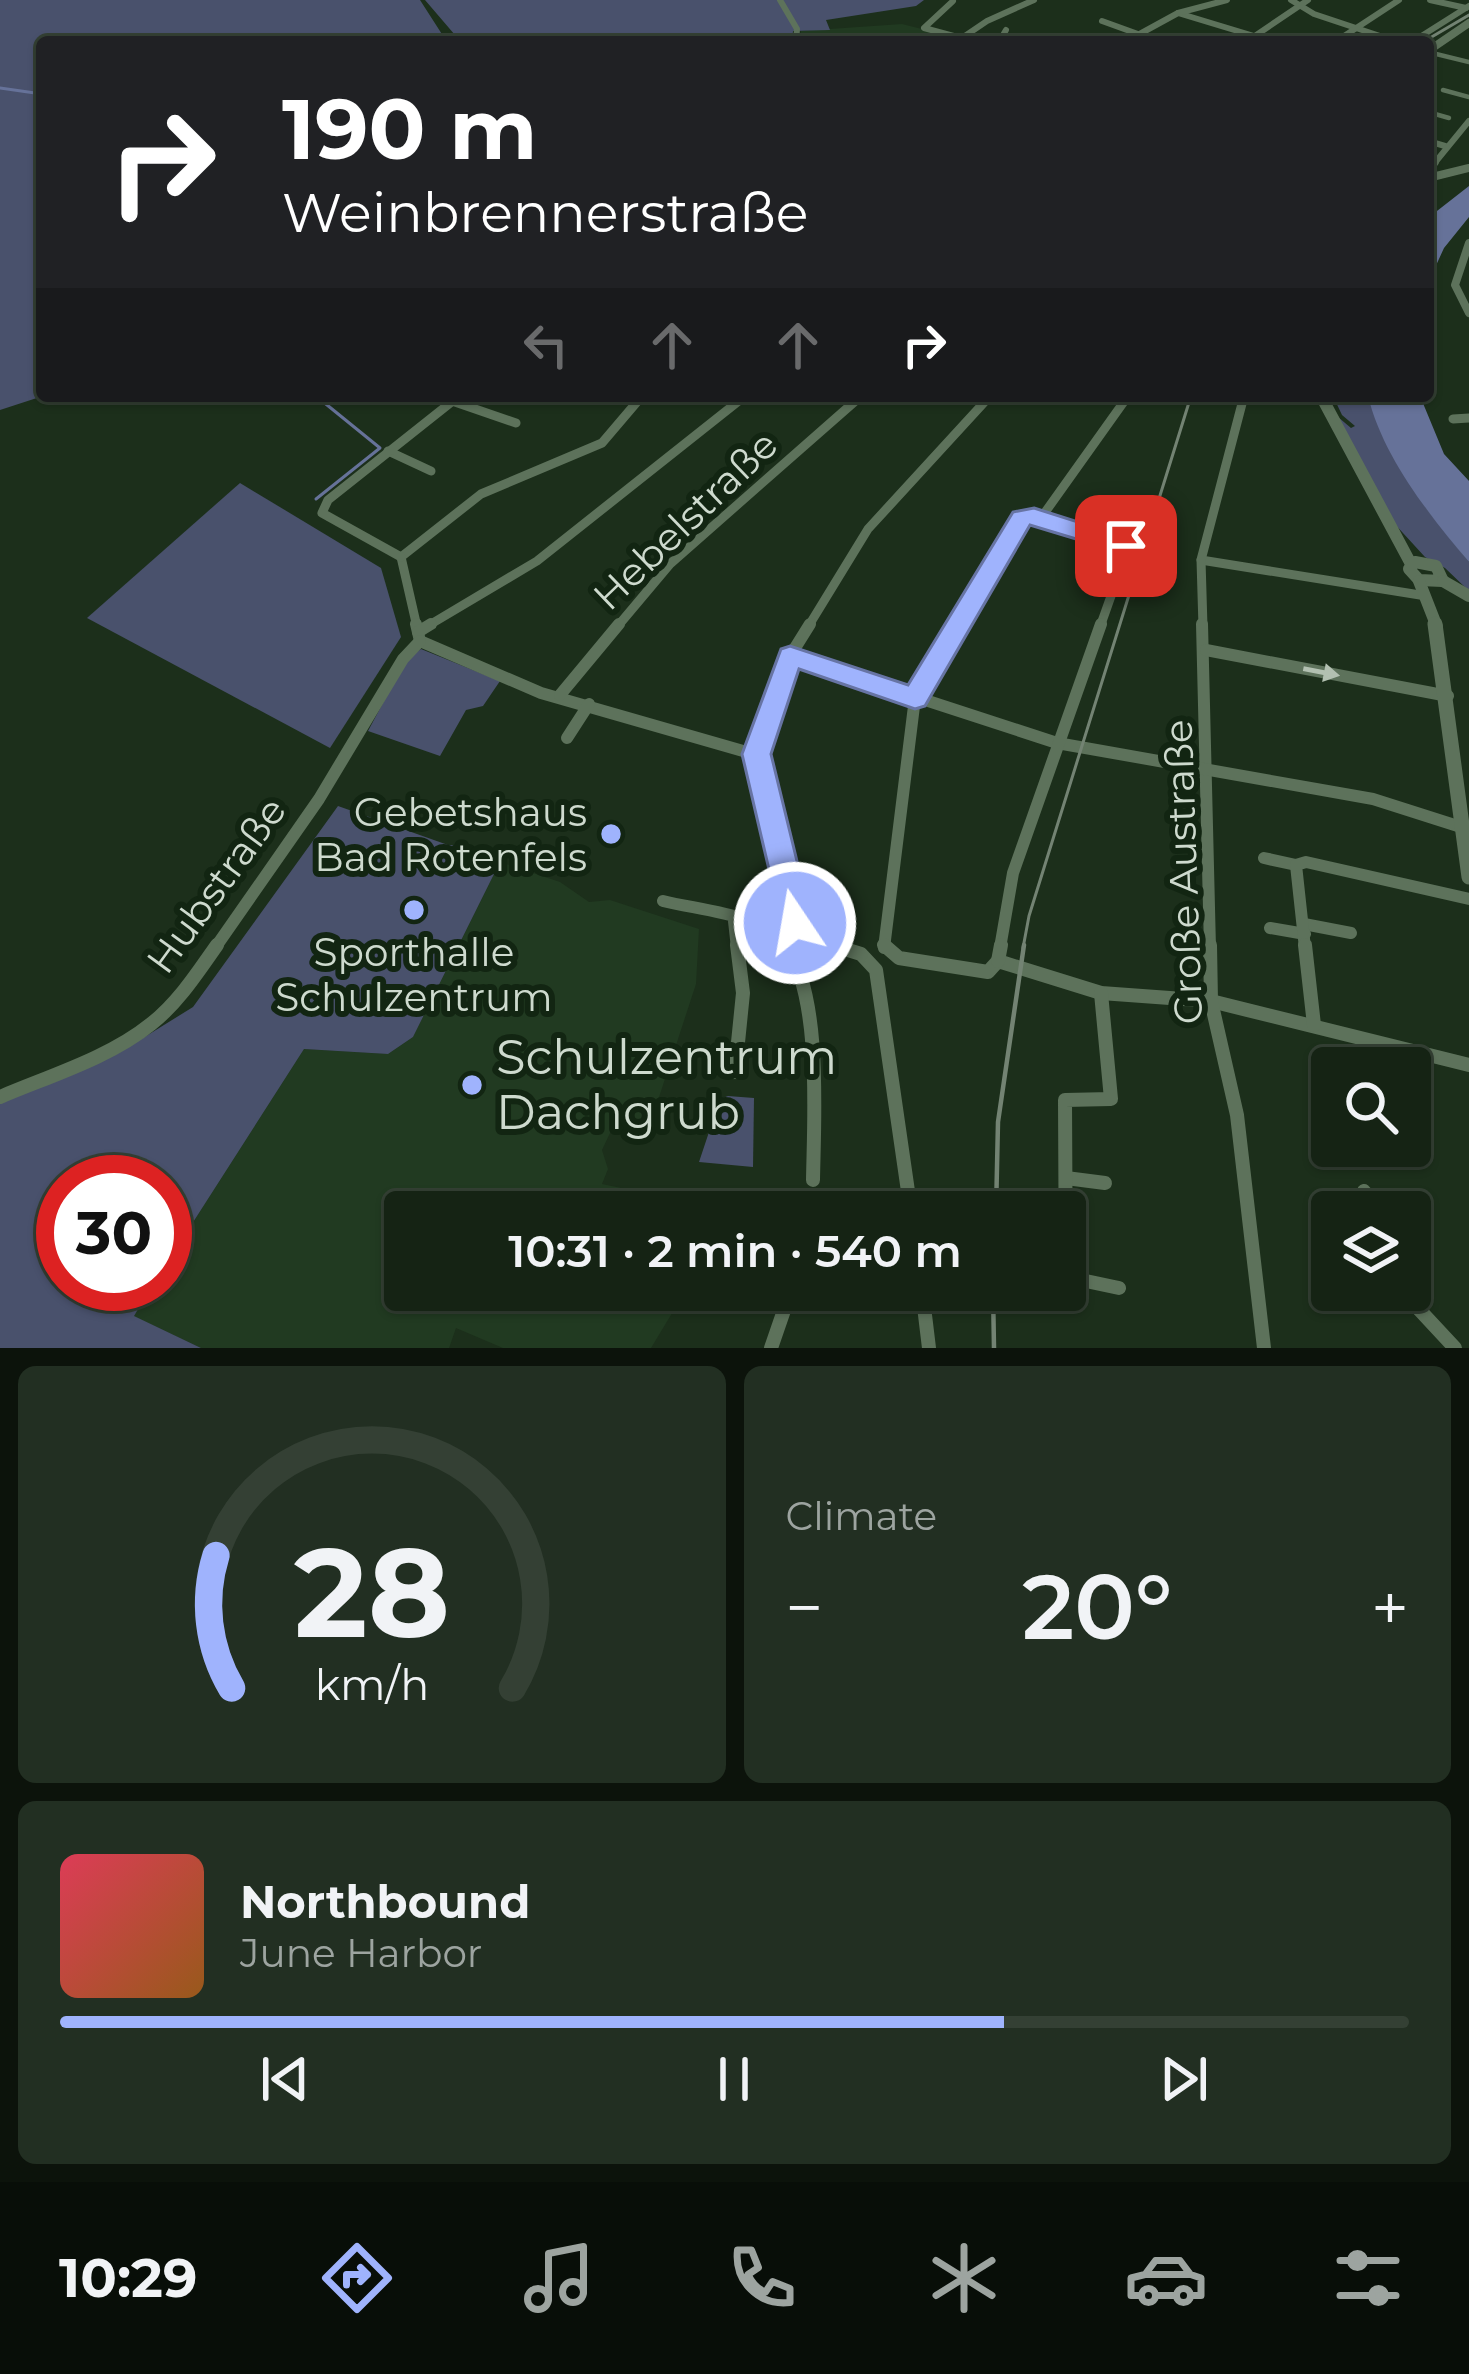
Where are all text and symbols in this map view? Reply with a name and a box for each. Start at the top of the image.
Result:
text: 190 m [282,78,537,180]
icon: right [84,84,240,240]
text: Weinbrennerstraße [282,180,808,246]
icon: left [513,312,579,378]
icon: ahead [639,312,705,378]
icon: ahead [765,312,831,378]
icon: right [891,312,957,378]
street label: Hebelstraße [583,420,787,620]
pin [1075,495,1177,597]
icon: arrive [1093,513,1159,579]
one-way arrow [1303,663,1340,682]
street label: Große Austraße [1154,719,1212,1025]
street label: Hubstraße [136,788,296,982]
place label: Gebetshaus Bad Rotenfels [314,788,587,881]
marker: Gebetshaus Bad Rotenfels [598,821,624,847]
position arrow [732,860,858,986]
marker: Sporthalle Schulzentrum [401,897,427,923]
place label: Sporthalle Schulzentrum [275,928,553,1021]
place label: Schulzentrum Dachgrub [496,1028,837,1141]
map controls [1311,1047,1431,1311]
button: search [1311,1047,1431,1167]
marker: Schulzentrum Dachgrub [459,1072,485,1098]
speed limit sign: 30 [36,1155,192,1311]
button: layers [1311,1191,1431,1311]
text: 10:31 · 2 min · 540 m [508,1223,962,1278]
text: Climate [786,1492,937,1540]
text: 28 [294,1516,450,1668]
text: 20° [1022,1552,1173,1662]
text: − [786,1567,823,1648]
text: + [1371,1567,1409,1648]
text: km/h [315,1657,429,1710]
text: Northbound [240,1874,530,1929]
text: June Harbor [240,1929,482,1977]
icon: previous [252,2046,318,2112]
icon: pause [701,2046,767,2112]
icon: next [1151,2046,1217,2112]
icon: directions [315,2236,399,2320]
icon: music [517,2236,601,2320]
icon: phone [720,2236,804,2320]
icon: climate [922,2236,1006,2320]
icon: car [1124,2236,1208,2320]
icon: filters [1326,2236,1410,2320]
text: 10:29 [59,2245,197,2311]

